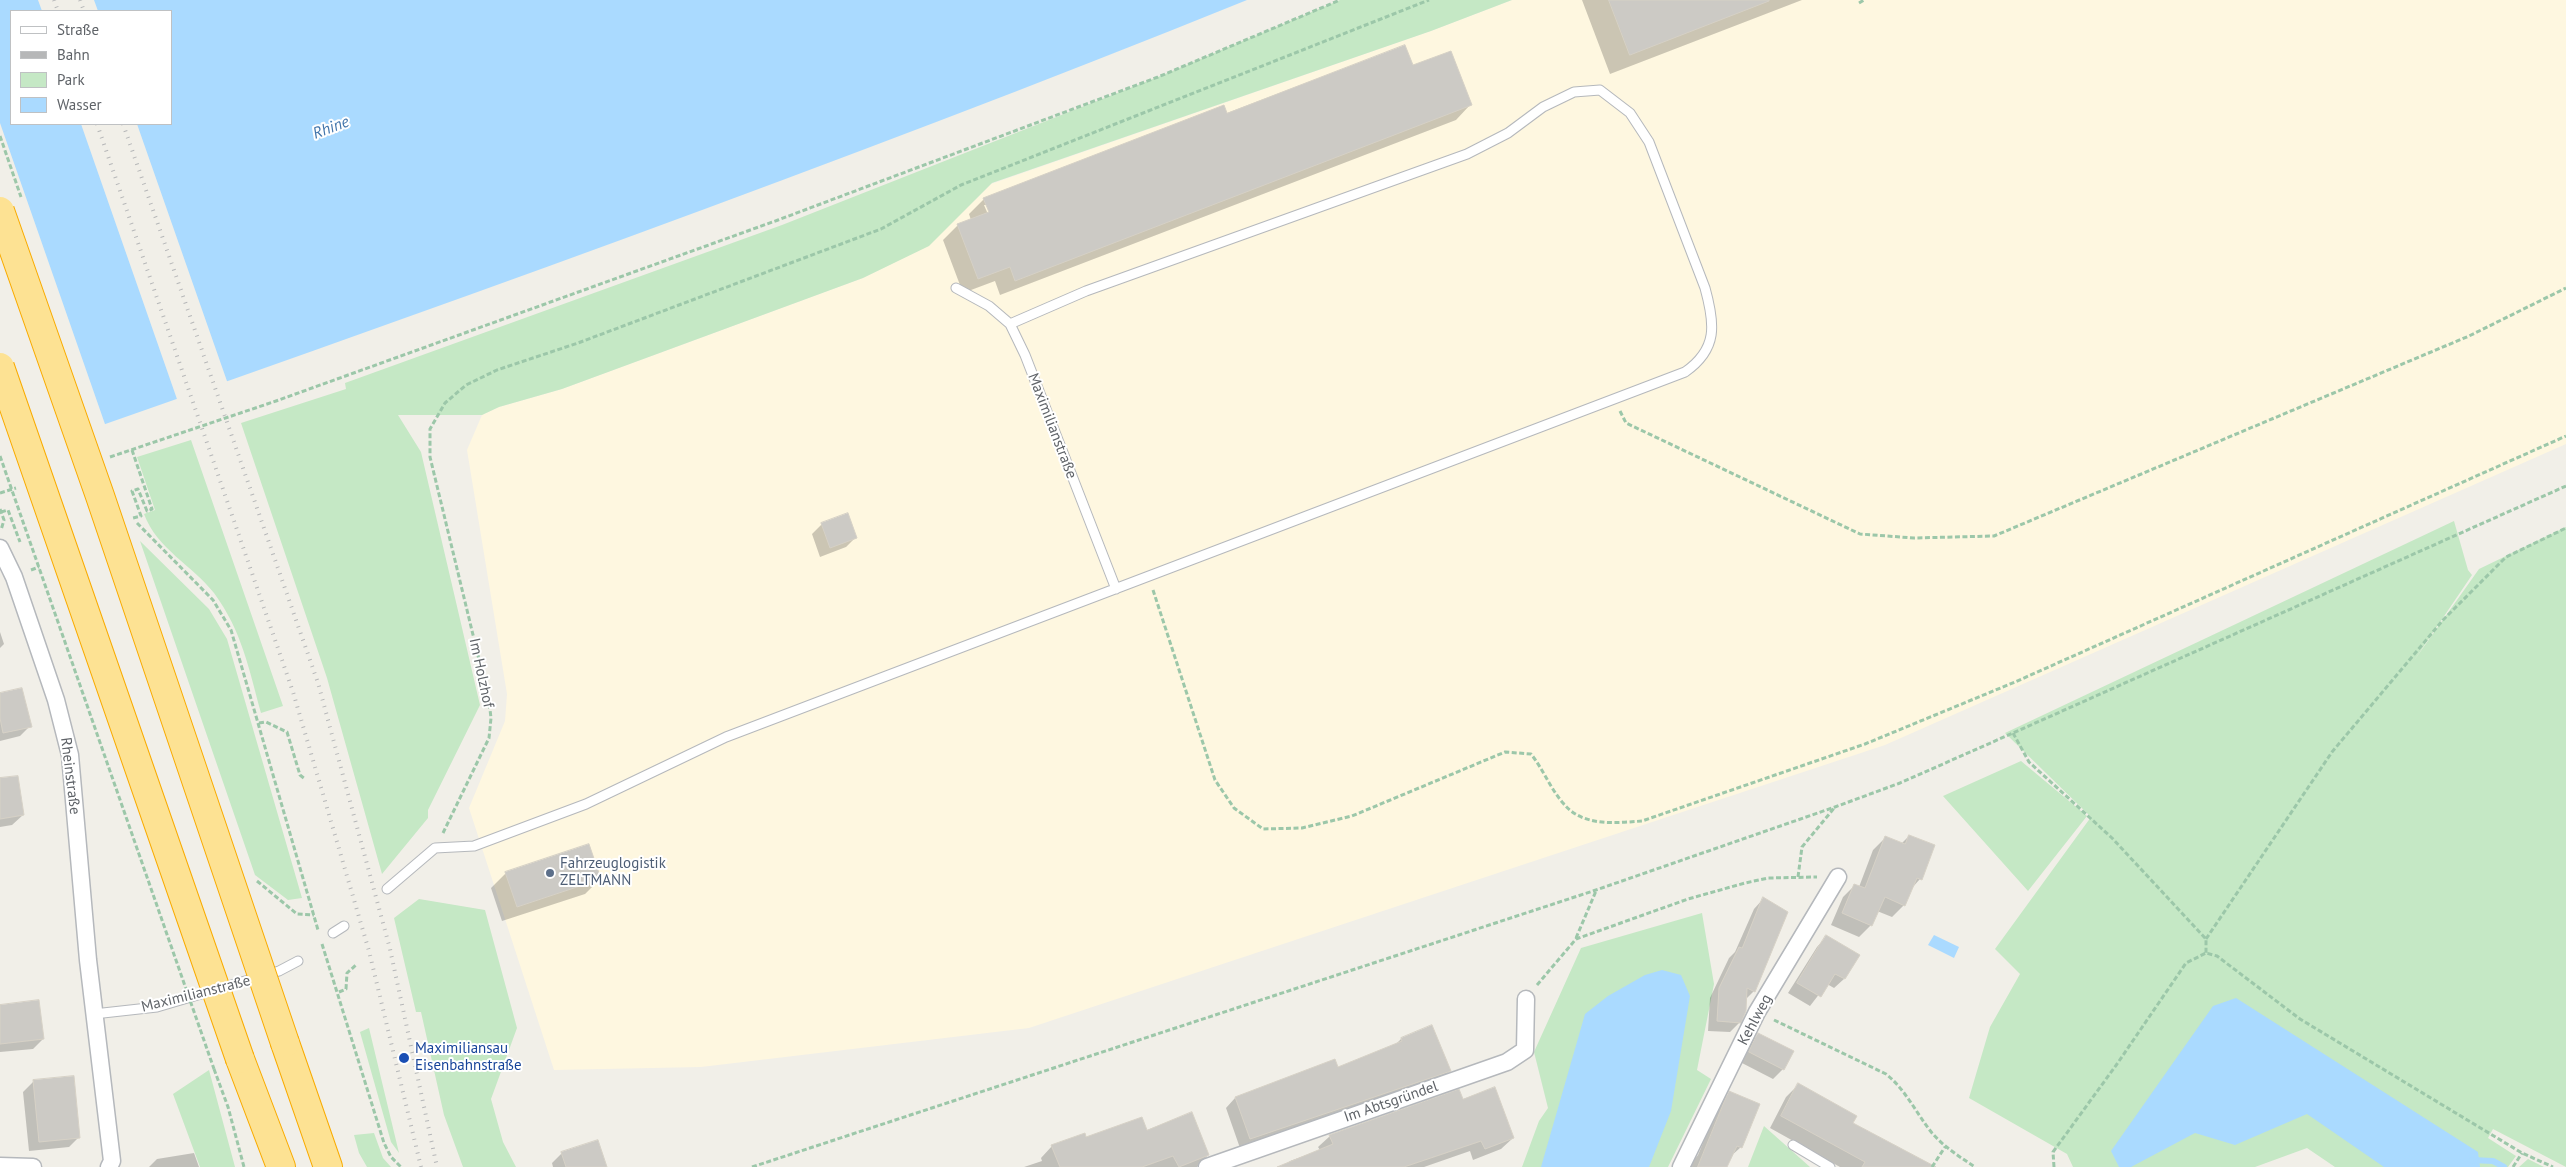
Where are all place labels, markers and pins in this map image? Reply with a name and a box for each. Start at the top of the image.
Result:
place label: Fahrzeuglogistik ZELTMANN [560,855,666,890]
marker: Fahrzeuglogistik ZELTMANN [544,867,556,879]
place label: Maximiliansau Eisenbahnstraße [415,1040,522,1075]
marker: Maximiliansau Eisenbahnstraße [397,1051,411,1065]

